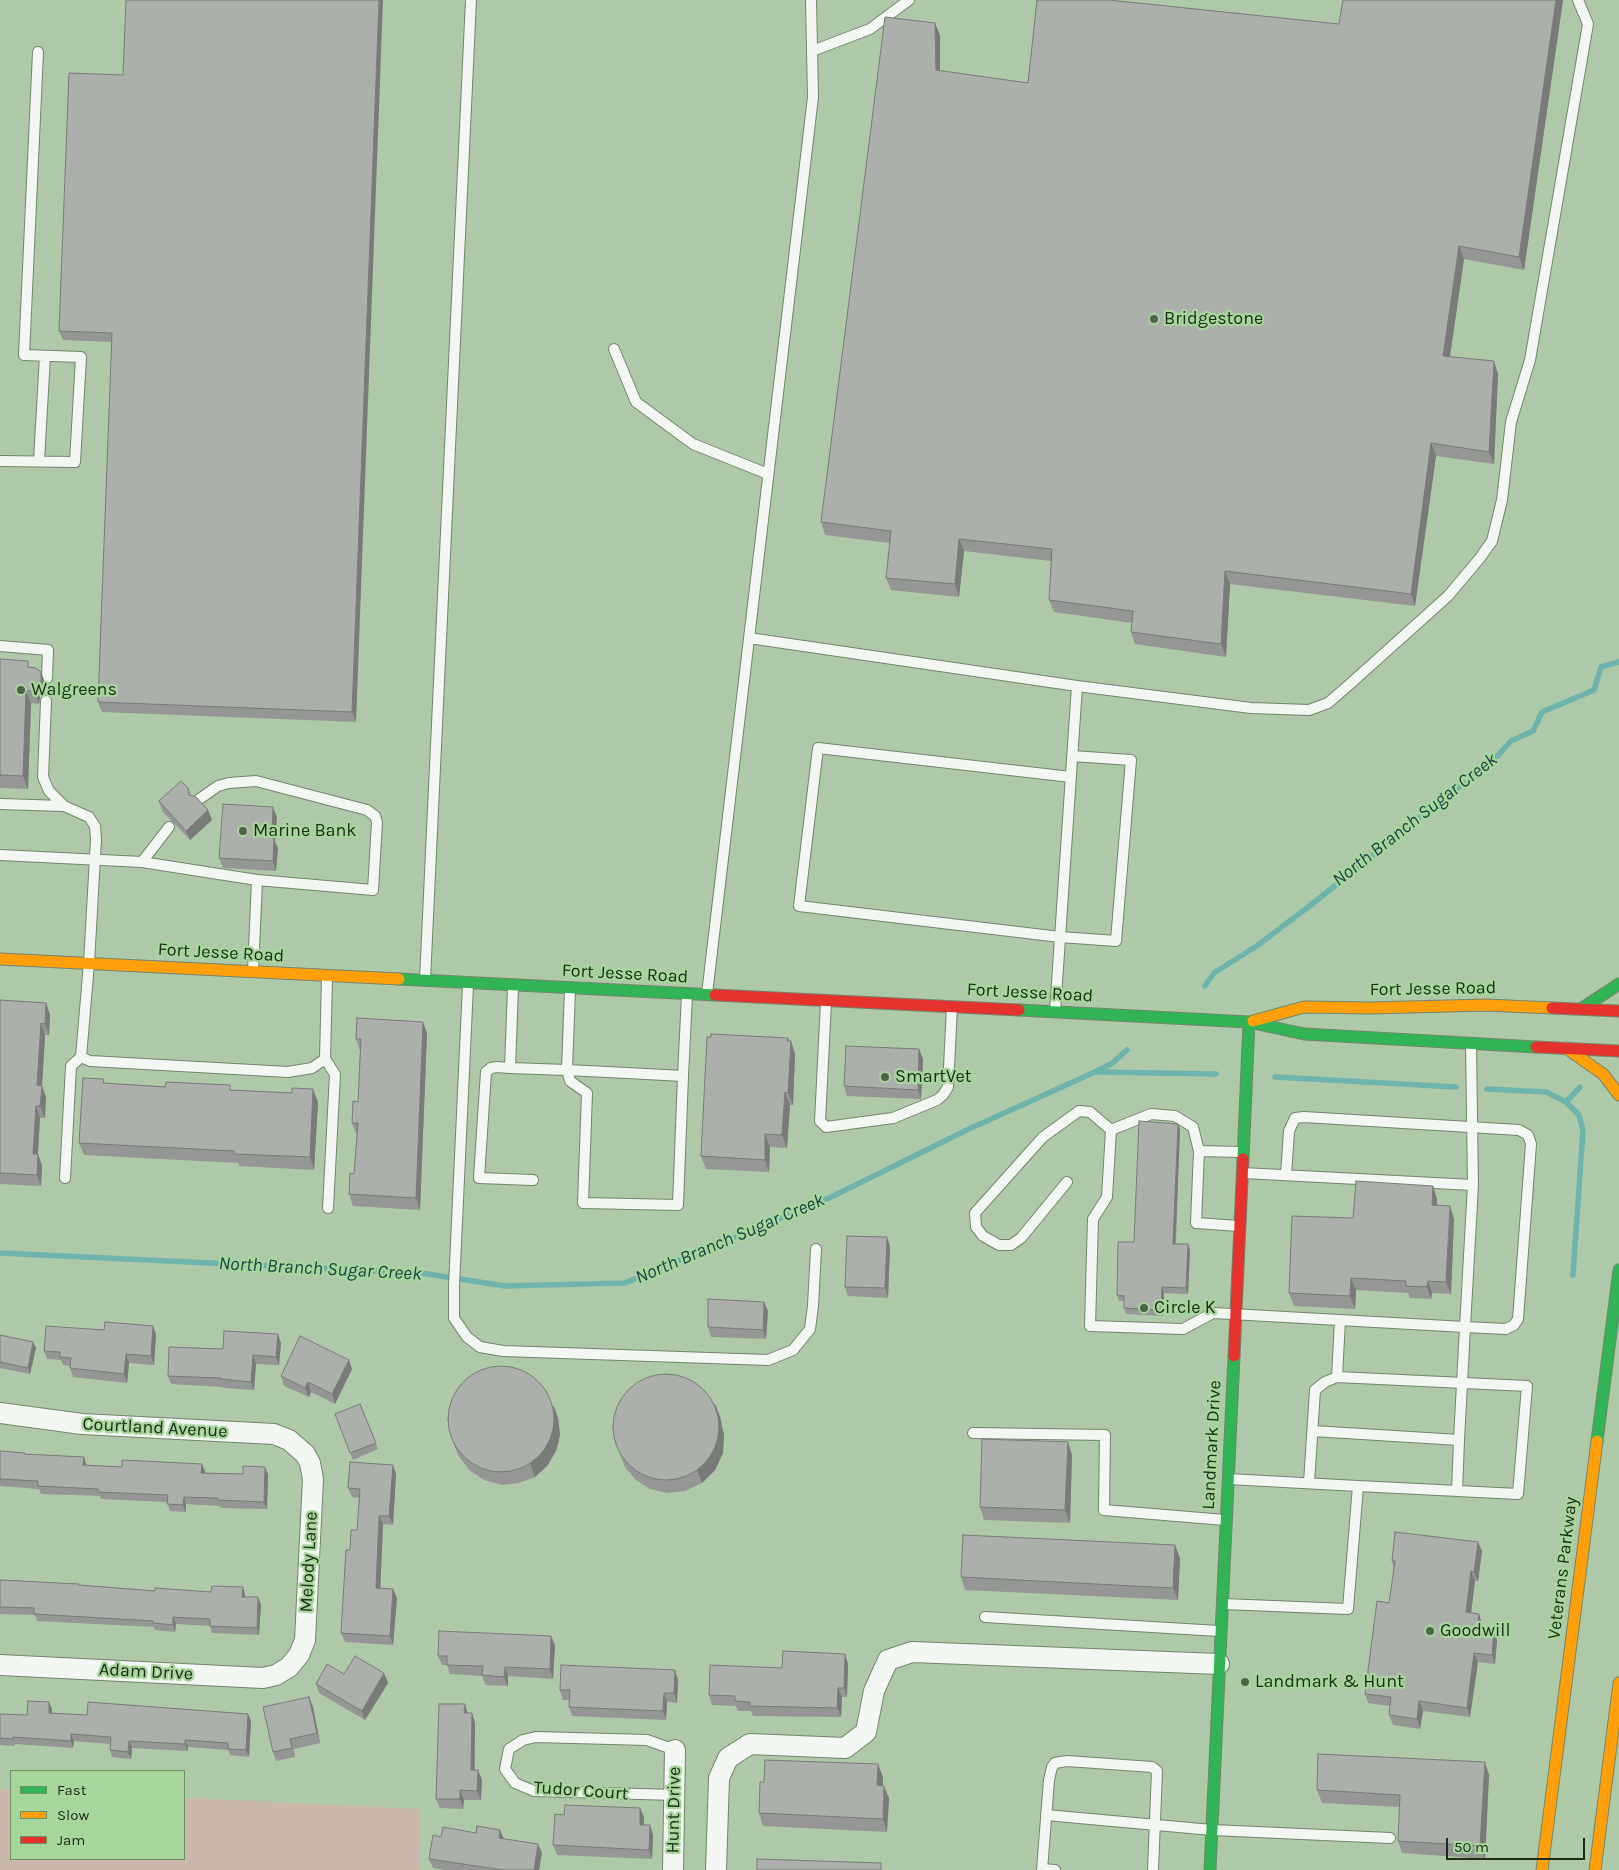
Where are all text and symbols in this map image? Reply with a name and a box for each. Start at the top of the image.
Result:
place label: Bridgestone [1164,308,1263,330]
marker: Bridgestone [1148,313,1160,325]
place label: Walgreens [31,679,117,701]
marker: Walgreens [15,684,27,696]
water label: North Branch Sugar Creek [1328,748,1502,892]
place label: Marine Bank [253,820,357,842]
marker: Marine Bank [237,825,249,837]
street label: Fort Jesse Road [157,939,285,967]
street label: Fort Jesse Road [561,960,689,988]
street label: Fort Jesse Road [1369,977,1497,1001]
street label: Fort Jesse Road [966,979,1094,1007]
place label: SmartVet [895,1066,971,1088]
marker: SmartVet [879,1071,891,1083]
water label: North Branch Sugar Creek [632,1189,828,1289]
water label: North Branch Sugar Creek [218,1252,422,1286]
place label: Circle K [1154,1297,1216,1319]
marker: Circle K [1138,1302,1150,1314]
street label: Landmark Drive [1198,1380,1226,1510]
street label: Courtland Avenue [82,1413,228,1443]
street label: Veterans Parkway [1544,1495,1582,1641]
street label: Melody Lane [296,1511,322,1613]
place label: Goodwill [1440,1620,1510,1642]
marker: Goodwill [1424,1625,1436,1637]
street label: Adam Drive [98,1659,194,1685]
place label: Landmark & Hunt [1255,1671,1404,1693]
marker: Landmark & Hunt [1239,1676,1251,1688]
street label: Hunt Drive [662,1766,686,1854]
legend [10,1770,185,1860]
street label: Tudor Court [533,1777,629,1805]
text: Fast [57,1781,86,1799]
text: Slow [57,1806,89,1824]
scale bar [1449,1828,1588,1860]
text: Jam [57,1831,85,1849]
text: 50 m [1454,1838,1489,1856]

